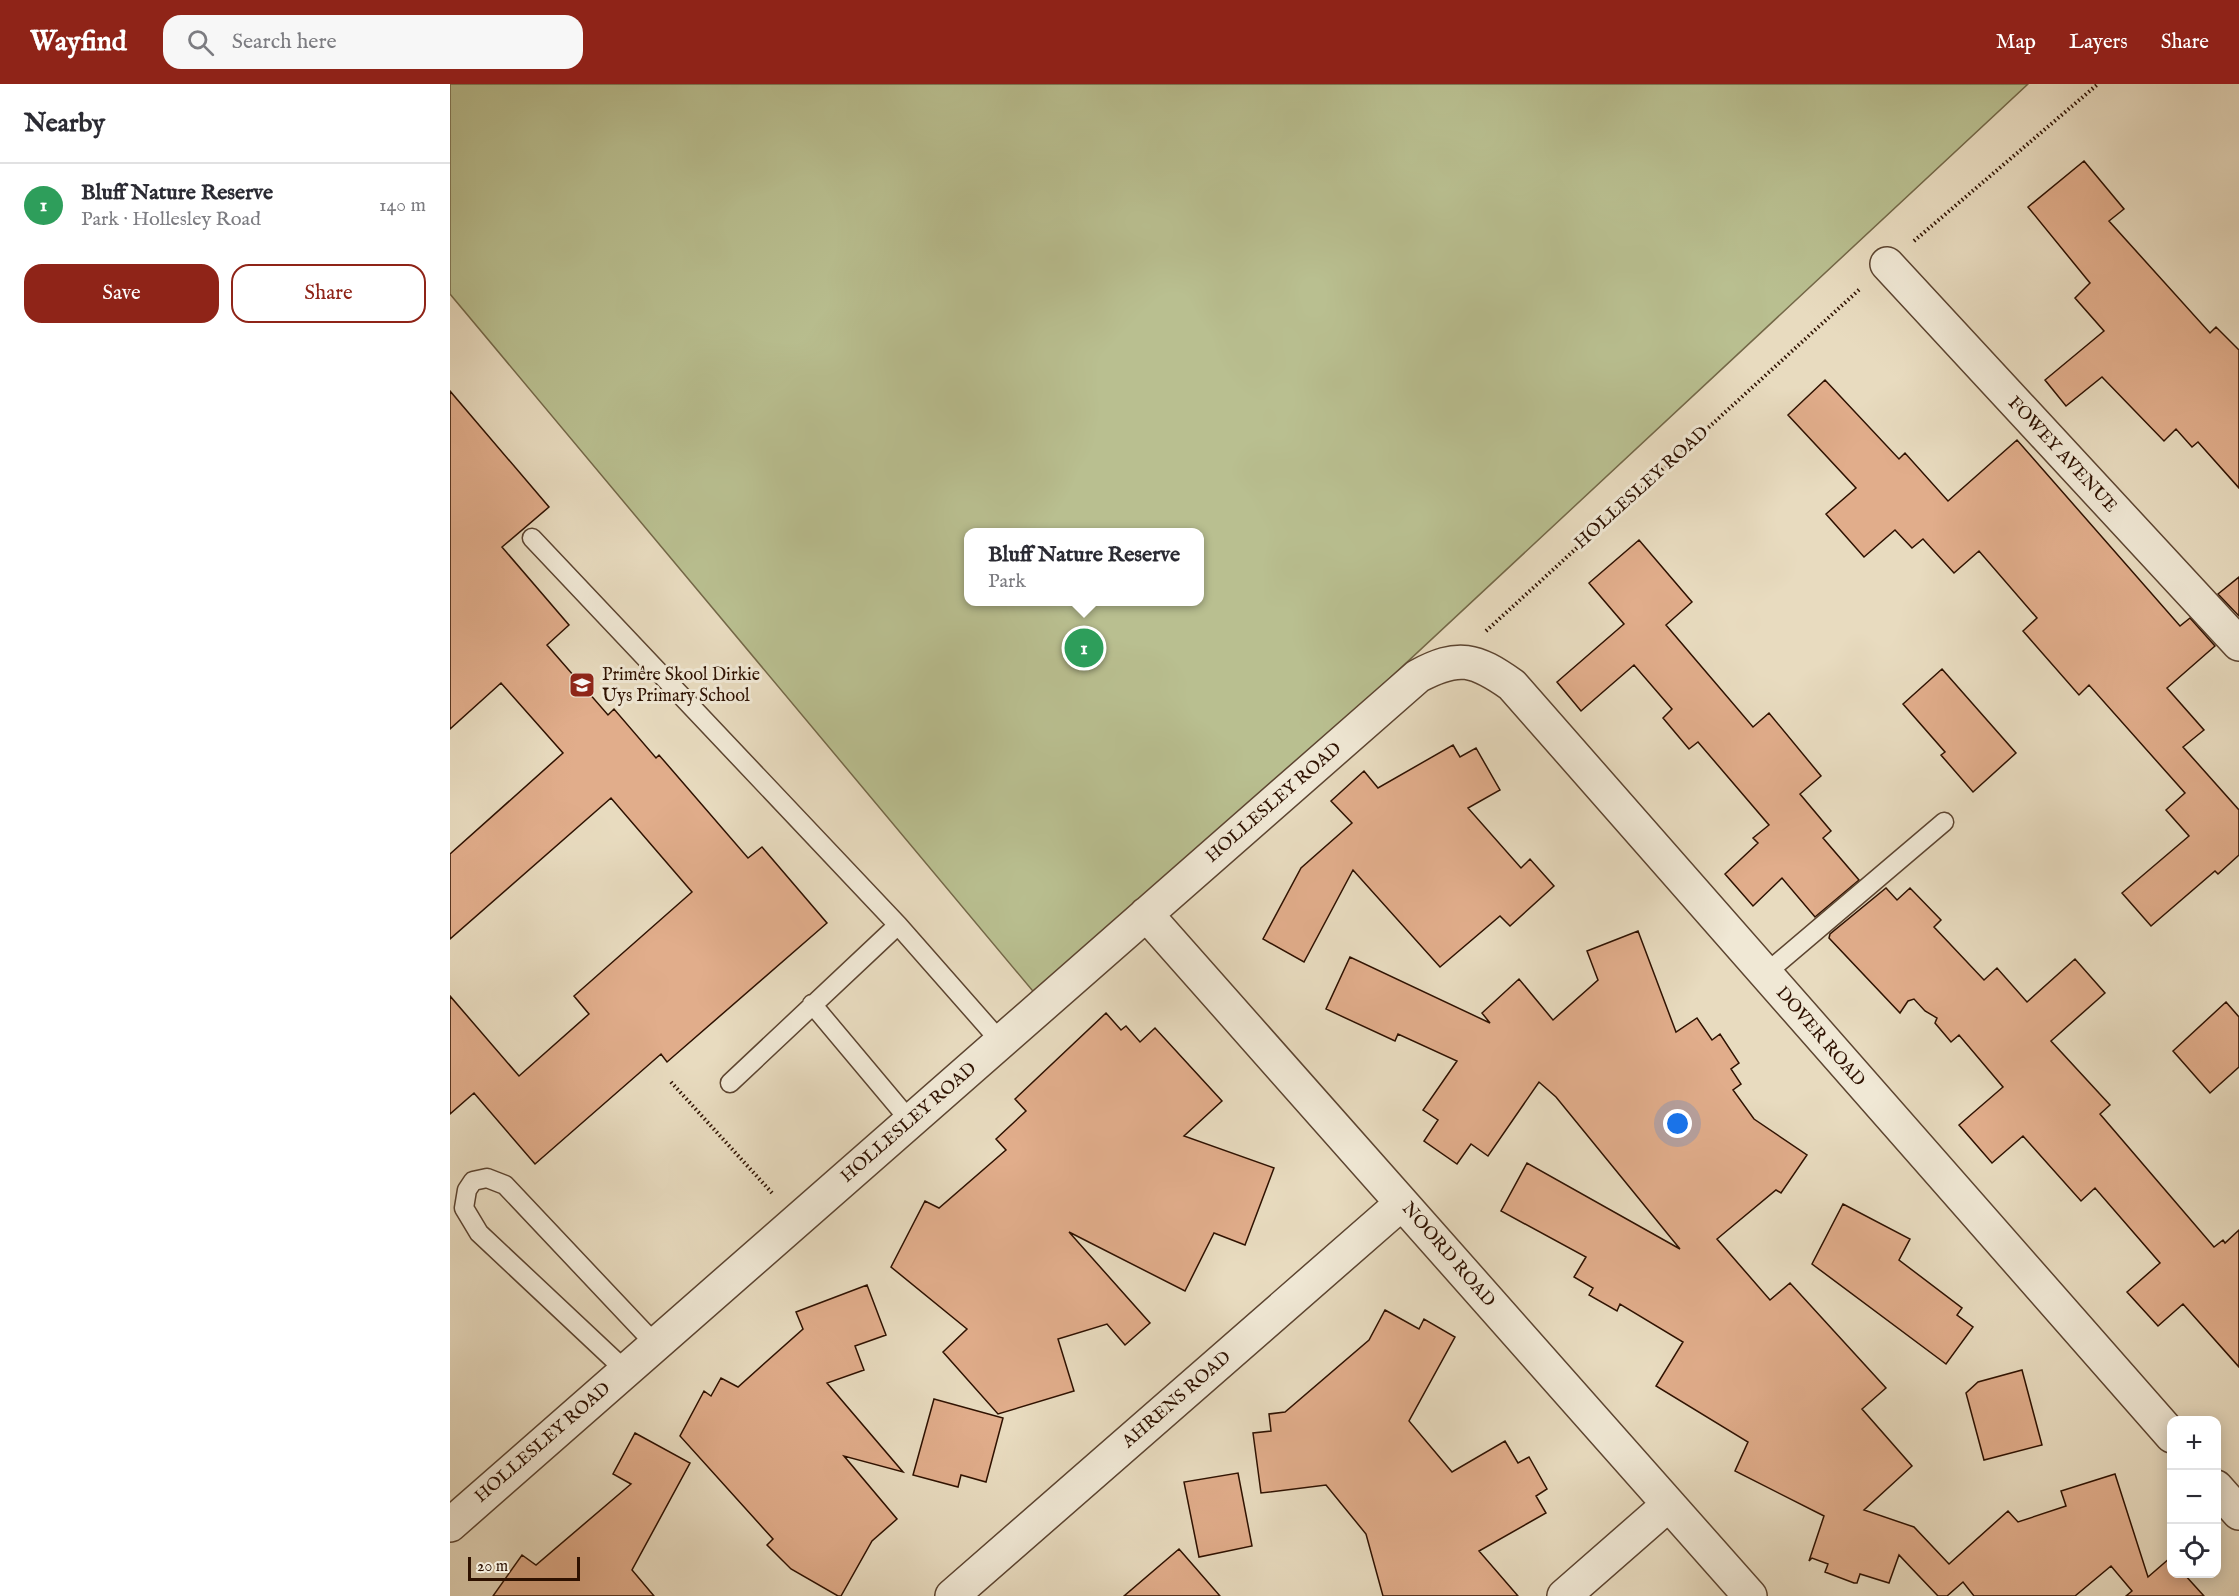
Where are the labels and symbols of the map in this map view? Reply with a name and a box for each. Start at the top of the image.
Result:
street label: FOWEY AVENUE [2002,392,2122,518]
street label: HOLLESLEY ROAD [1570,422,1714,554]
pin: 1 [1064,626,1104,670]
place label: Primêre Skool Dirkie Uys Primary School [602,664,760,708]
school or university icon: Primêre Skool Dirkie Uys Primary School [567,670,597,700]
street label: HOLLESLEY ROAD [1201,738,1347,868]
street label: DOVER ROAD [1770,982,1870,1092]
street label: HOLLESLEY ROAD [836,1058,982,1188]
your location [1663,1109,1692,1138]
street label: NOORD ROAD [1396,1198,1500,1312]
street label: AHRENS ROAD [1117,1346,1236,1454]
street label: HOLLESLEY ROAD [470,1378,616,1508]
scale bar [468,1554,580,1582]

